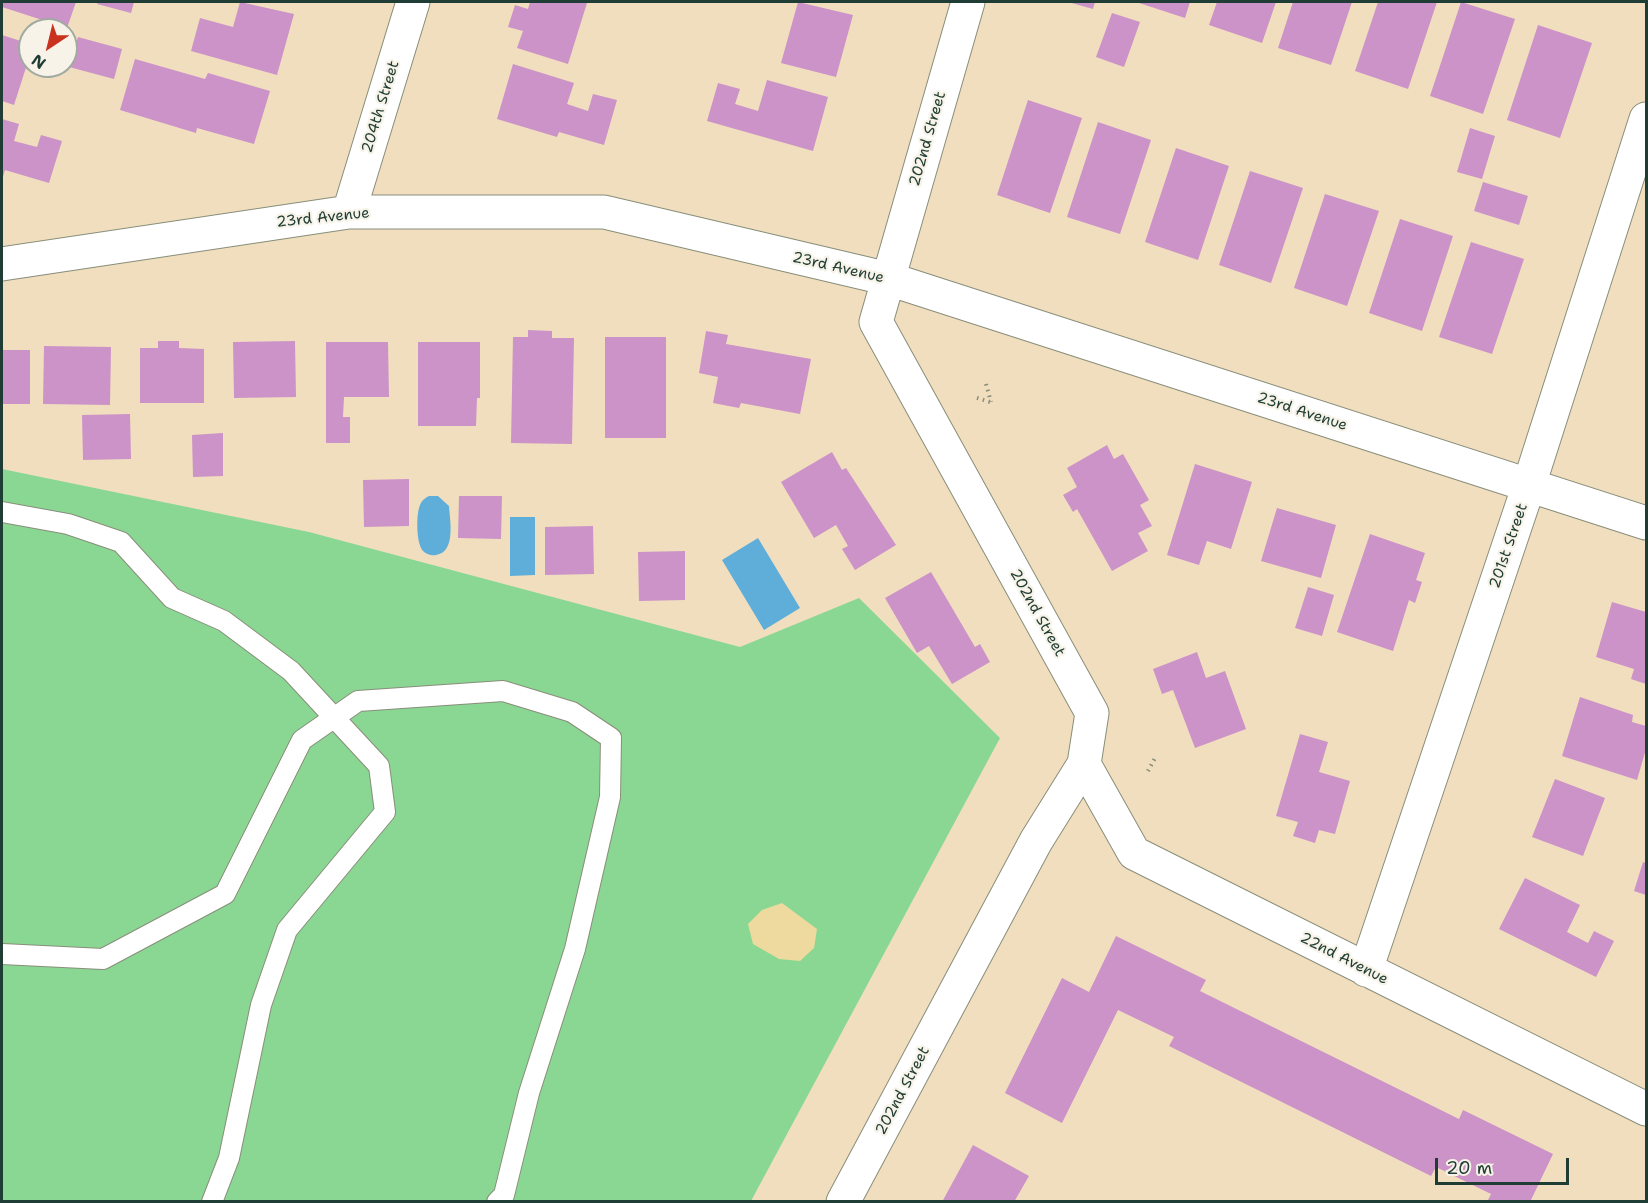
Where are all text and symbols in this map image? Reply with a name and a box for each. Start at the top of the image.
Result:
north arrow [18,18,78,78]
text: N [27,49,50,74]
street label: 204th Street [358,59,404,155]
street label: 202nd Street [906,90,950,188]
street label: 23rd Avenue [275,204,371,232]
street label: 23rd Avenue [790,249,886,287]
street label: 23rd Avenue [1255,389,1349,435]
street label: 201st Street [1486,501,1532,591]
street label: 202nd Street [1006,566,1068,660]
street label: 22nd Avenue [1297,929,1391,989]
street label: 202nd Street [872,1044,934,1138]
scale bar [1438,1146,1572,1184]
text: 20 m [1446,1156,1492,1180]

